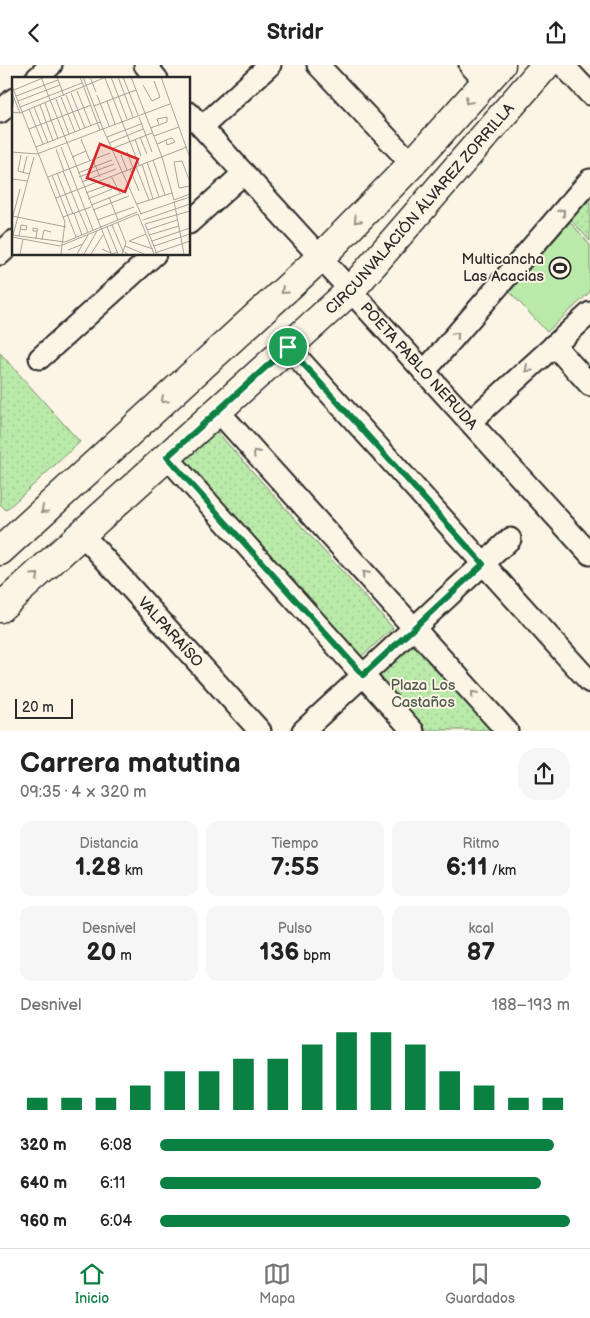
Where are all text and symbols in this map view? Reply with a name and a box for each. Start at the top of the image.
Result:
icon: back [20,19,48,47]
text: Stridr [267,19,323,46]
icon: share [542,19,570,47]
inset map [12,77,190,255]
one-way arrow [465,96,474,105]
street label: CIRCUNVALACIÓN ÁLVAREZ ZORRILLA [321,98,519,318]
one-way arrow [556,209,565,218]
one-way arrow [354,214,363,223]
place label: Multicancha Las Acacias [462,250,545,286]
sports icon: Multicancha Las Acacias [548,256,572,280]
one-way arrow [281,285,290,294]
street label: POETA PABLO NERUDA [356,298,482,434]
pin [267,326,309,368]
one-way arrow [450,332,459,341]
icon: arrive [274,333,302,361]
one-way arrow [525,363,534,372]
one-way arrow [161,394,170,403]
one-way arrow [253,450,262,459]
one-way arrow [41,504,50,513]
one-way arrow [362,570,371,579]
one-way arrow [31,572,40,581]
street label: VALPARAÍSO [134,593,207,671]
park label: Plaza Los Castaños [391,676,456,712]
one-way arrow [471,691,480,700]
scale bar [15,696,72,719]
text: 20 m [22,699,54,716]
text: Carrera matutina [20,747,241,780]
button: share [518,748,570,800]
text: 09:35 · 4 × 320 m [20,783,147,802]
text: Distancia [80,835,138,852]
text: Tiempo [271,835,319,852]
text: Ritmo [462,835,500,852]
text: 1.28 [75,852,121,883]
text: 7:55 [271,852,319,883]
text: 6:11 [446,852,488,883]
text: km [121,862,143,879]
text: /km [488,862,516,879]
text: Desnivel [82,920,136,937]
text: Pulso [278,920,312,937]
text: kcal [468,920,494,937]
text: 20 [86,937,116,968]
text: 136 [259,937,299,968]
text: 87 [467,937,495,968]
text: m [116,947,132,964]
text: bpm [299,947,331,964]
text: Desnivel [20,996,82,1015]
text: 188–193 m [492,996,570,1015]
text: 320 m [20,1136,67,1155]
text: 6:08 [100,1136,132,1155]
text: 640 m [20,1174,67,1193]
text: 6:11 [100,1174,125,1193]
text: 960 m [20,1212,67,1231]
text: 6:04 [100,1212,132,1231]
tab: Inicio [75,1260,109,1307]
tab: Mapa [259,1260,295,1307]
tab: Guardados [445,1260,515,1307]

